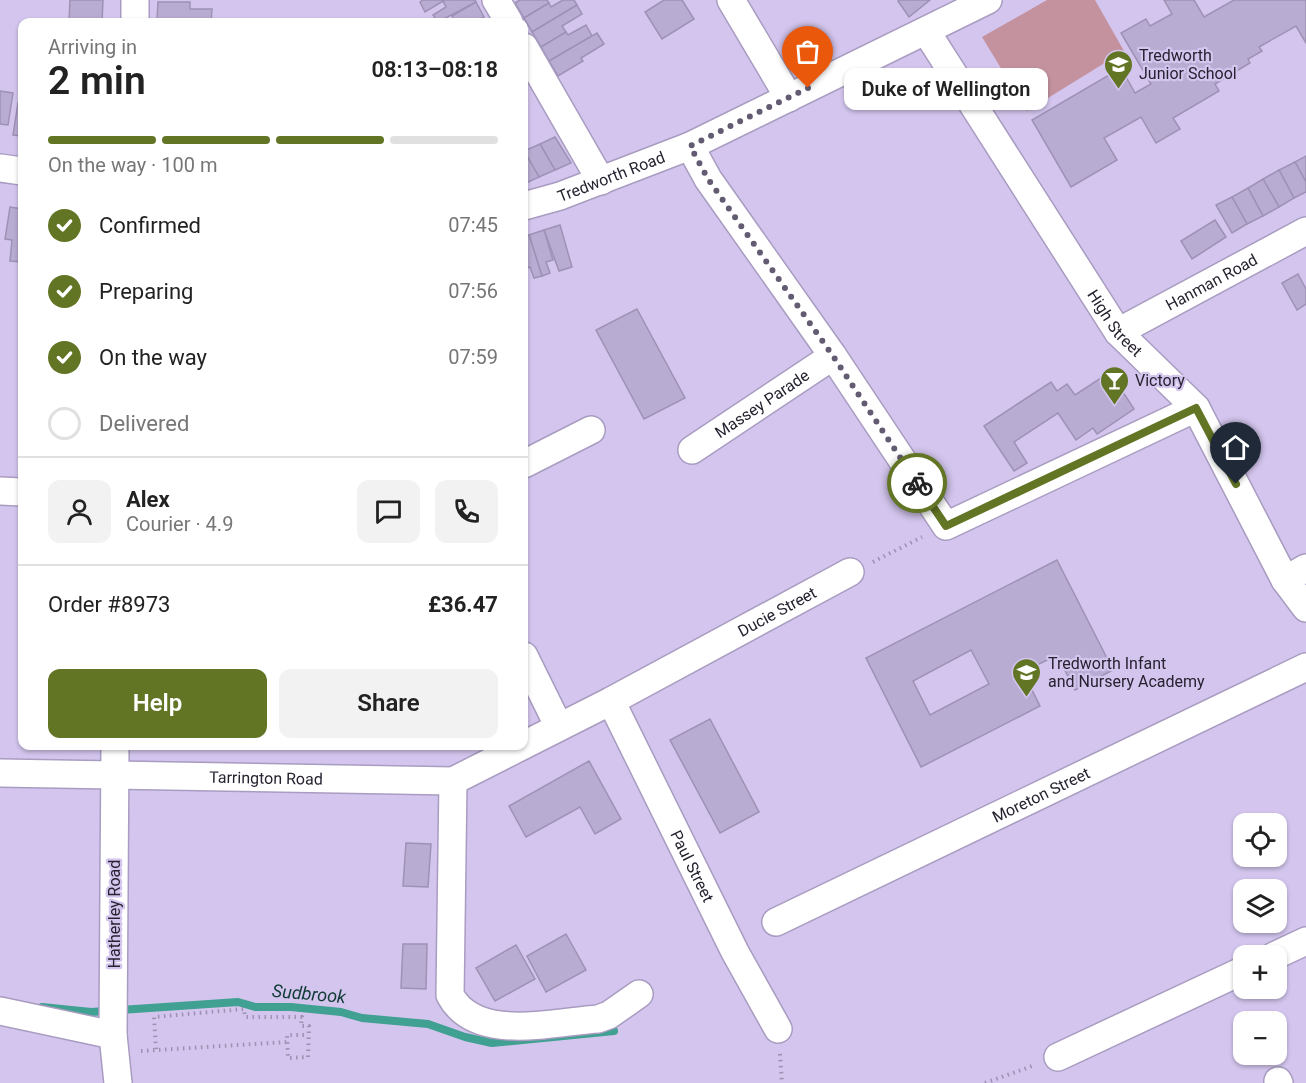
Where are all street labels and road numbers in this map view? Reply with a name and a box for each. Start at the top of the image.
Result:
street label: Tredworth Road [555,148,668,206]
street label: Hanman Road [1163,250,1261,315]
street label: High Street [1083,286,1146,361]
street label: Massey Parade [711,366,813,442]
street label: Ducie Street [735,583,820,641]
street label: Moreton Street [989,763,1093,827]
street label: Tarrington Road [209,768,323,789]
street label: Paul Street [666,827,718,905]
street label: Hatherley Road [105,860,124,968]

